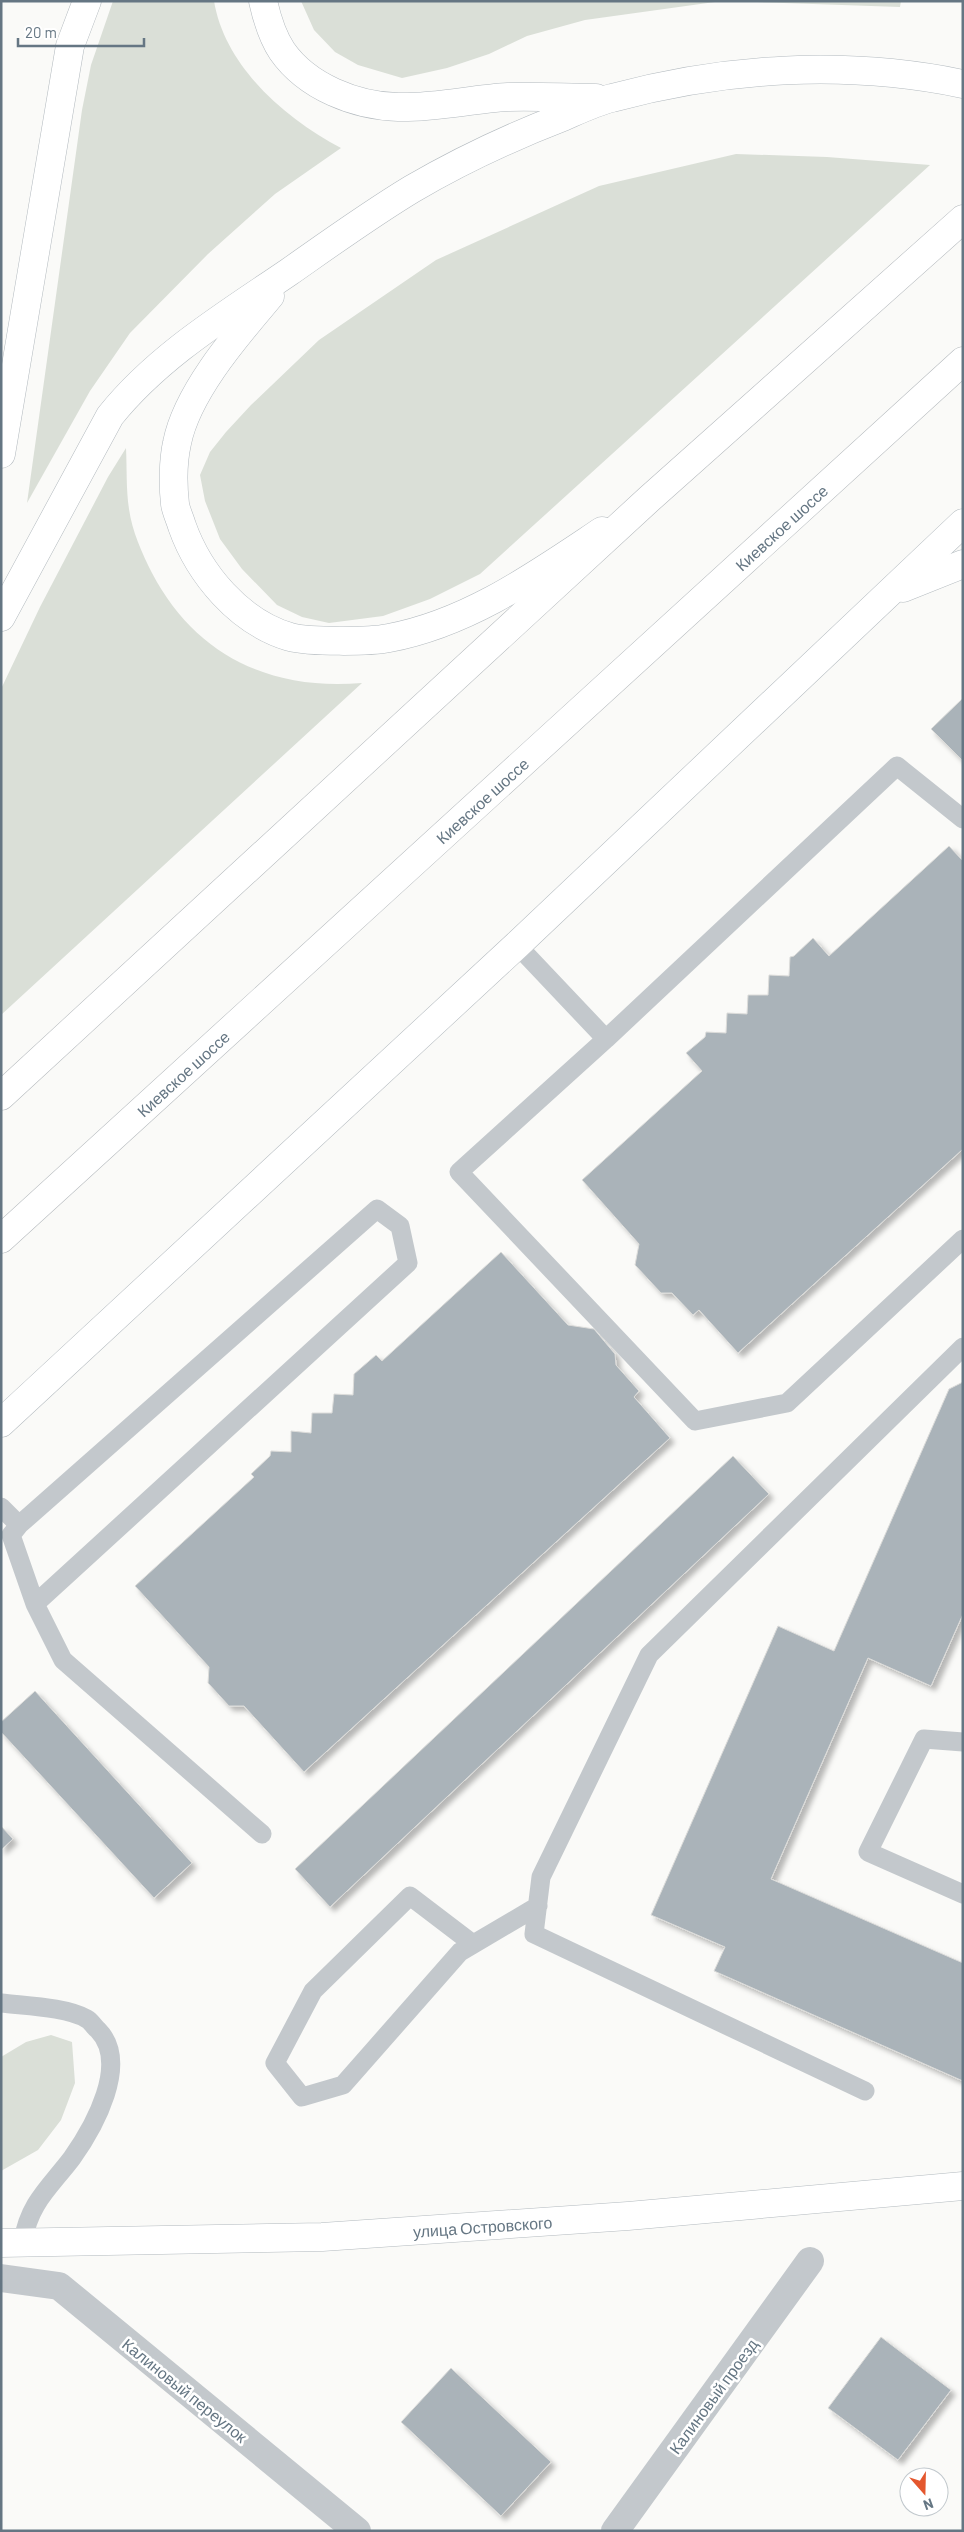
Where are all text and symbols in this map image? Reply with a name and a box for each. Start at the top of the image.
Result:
scale bar [18,15,144,47]
text: 20 m [25,23,57,41]
street label: Киевское шоссе [731,480,831,574]
street label: Киевское шоссе [432,753,532,847]
street label: Киевское шоссе [133,1026,233,1120]
street label: улица Островского [412,2212,553,2240]
street label: Калиновый переулок [119,2334,252,2447]
street label: Калиновый проезд [665,2334,762,2457]
north arrow [899,2467,949,2517]
text: N [921,2495,936,2514]

